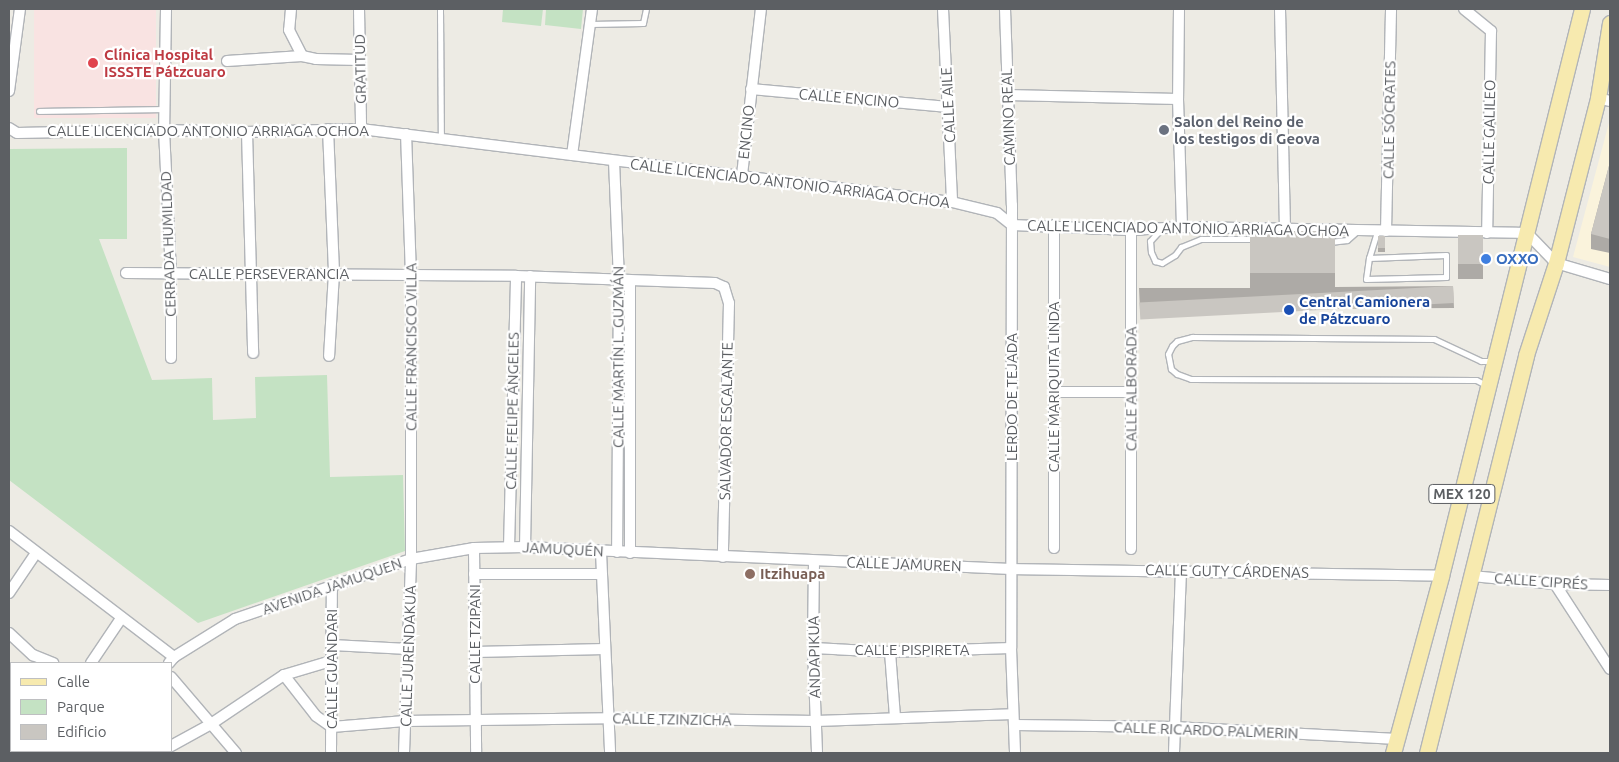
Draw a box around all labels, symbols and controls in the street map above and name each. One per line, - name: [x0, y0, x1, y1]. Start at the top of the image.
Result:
- street label: GRATITUD: [350, 34, 370, 104]
- place label: Clínica Hospital ISSSTE Pátzcuaro: [104, 45, 226, 80]
- marker: Clínica Hospital ISSSTE Pátzcuaro: [86, 56, 100, 70]
- street label: CALLE SÓCRATES: [1379, 61, 1399, 179]
- street label: CALLE AILE: [937, 67, 959, 143]
- street label: CAMINO REAL: [997, 68, 1019, 166]
- street label: CALLE GALILEO: [1479, 79, 1499, 185]
- street label: CALLE ENCINO: [798, 85, 900, 111]
- street label: ENCINO: [734, 104, 758, 160]
- place label: Salon del Reino de los testigos di Geova: [1174, 112, 1320, 147]
- street label: CALLE LICENCIADO ANTONIO ARRIAGA OCHOA: [47, 122, 369, 140]
- marker: Salon del Reino de los testigos di Geova: [1158, 124, 1170, 136]
- street label: CALLE LICENCIADO ANTONIO ARRIAGA OCHOA: [629, 154, 951, 212]
- street label: CERRADA HUMILDAD: [156, 171, 180, 317]
- street label: CALLE LICENCIADO ANTONIO ARRIAGA OCHOA: [1027, 216, 1349, 240]
- place label: OXXO: [1496, 250, 1539, 268]
- marker: OXXO: [1480, 253, 1492, 265]
- street label: CALLE FRANCISCO VILLA: [402, 263, 420, 431]
- street label: CALLE PERSEVERANCIA: [189, 265, 349, 283]
- street label: CALLE MARTÍN L. GUZMÁN: [609, 266, 627, 448]
- place label: Central Camionera de Pátzcuaro: [1299, 292, 1430, 327]
- street label: CALLE MARIQUITA LINDA: [1045, 301, 1063, 473]
- marker: Central Camionera de Pátzcuaro: [1283, 304, 1295, 316]
- street label: CALLE ALBORADA: [1122, 327, 1140, 451]
- street label: CALLE FELIPE ÁNGELES: [502, 332, 522, 490]
- street label: LERDO DE TEJADA: [1003, 333, 1021, 461]
- street label: SALVADOR ESCALANTE: [716, 342, 736, 500]
- road number: MEX 120: [1428, 482, 1496, 506]
- street label: JAMUQUÉN: [522, 538, 604, 560]
- street label: CALLE JAMUREN: [846, 553, 962, 575]
- street label: AVENIDA JAMUQUEN: [260, 554, 404, 618]
- street label: CALLE GUTY CÁRDENAS: [1145, 561, 1309, 581]
- place label: Itzihuapa: [760, 565, 825, 583]
- marker: Itzihuapa: [744, 568, 756, 580]
- street label: CALLE CIPRÉS: [1493, 569, 1589, 593]
- street label: CALLE TZIPANI: [466, 584, 484, 684]
- street label: CALLE JURENDAKUA: [397, 585, 419, 727]
- street label: CALLE GUANDARI: [323, 609, 341, 729]
- street label: ANDAPIKUA: [804, 616, 824, 698]
- street label: CALLE PISPIRETA: [855, 641, 969, 659]
- legend: [10, 662, 172, 752]
- text: Calle: [57, 673, 90, 690]
- text: Parque: [57, 698, 105, 715]
- street label: CALLE TZINZICHA: [612, 709, 732, 729]
- street label: CALLE RICARDO PALMERIN: [1113, 718, 1299, 742]
- text: Edificio: [57, 723, 106, 740]

